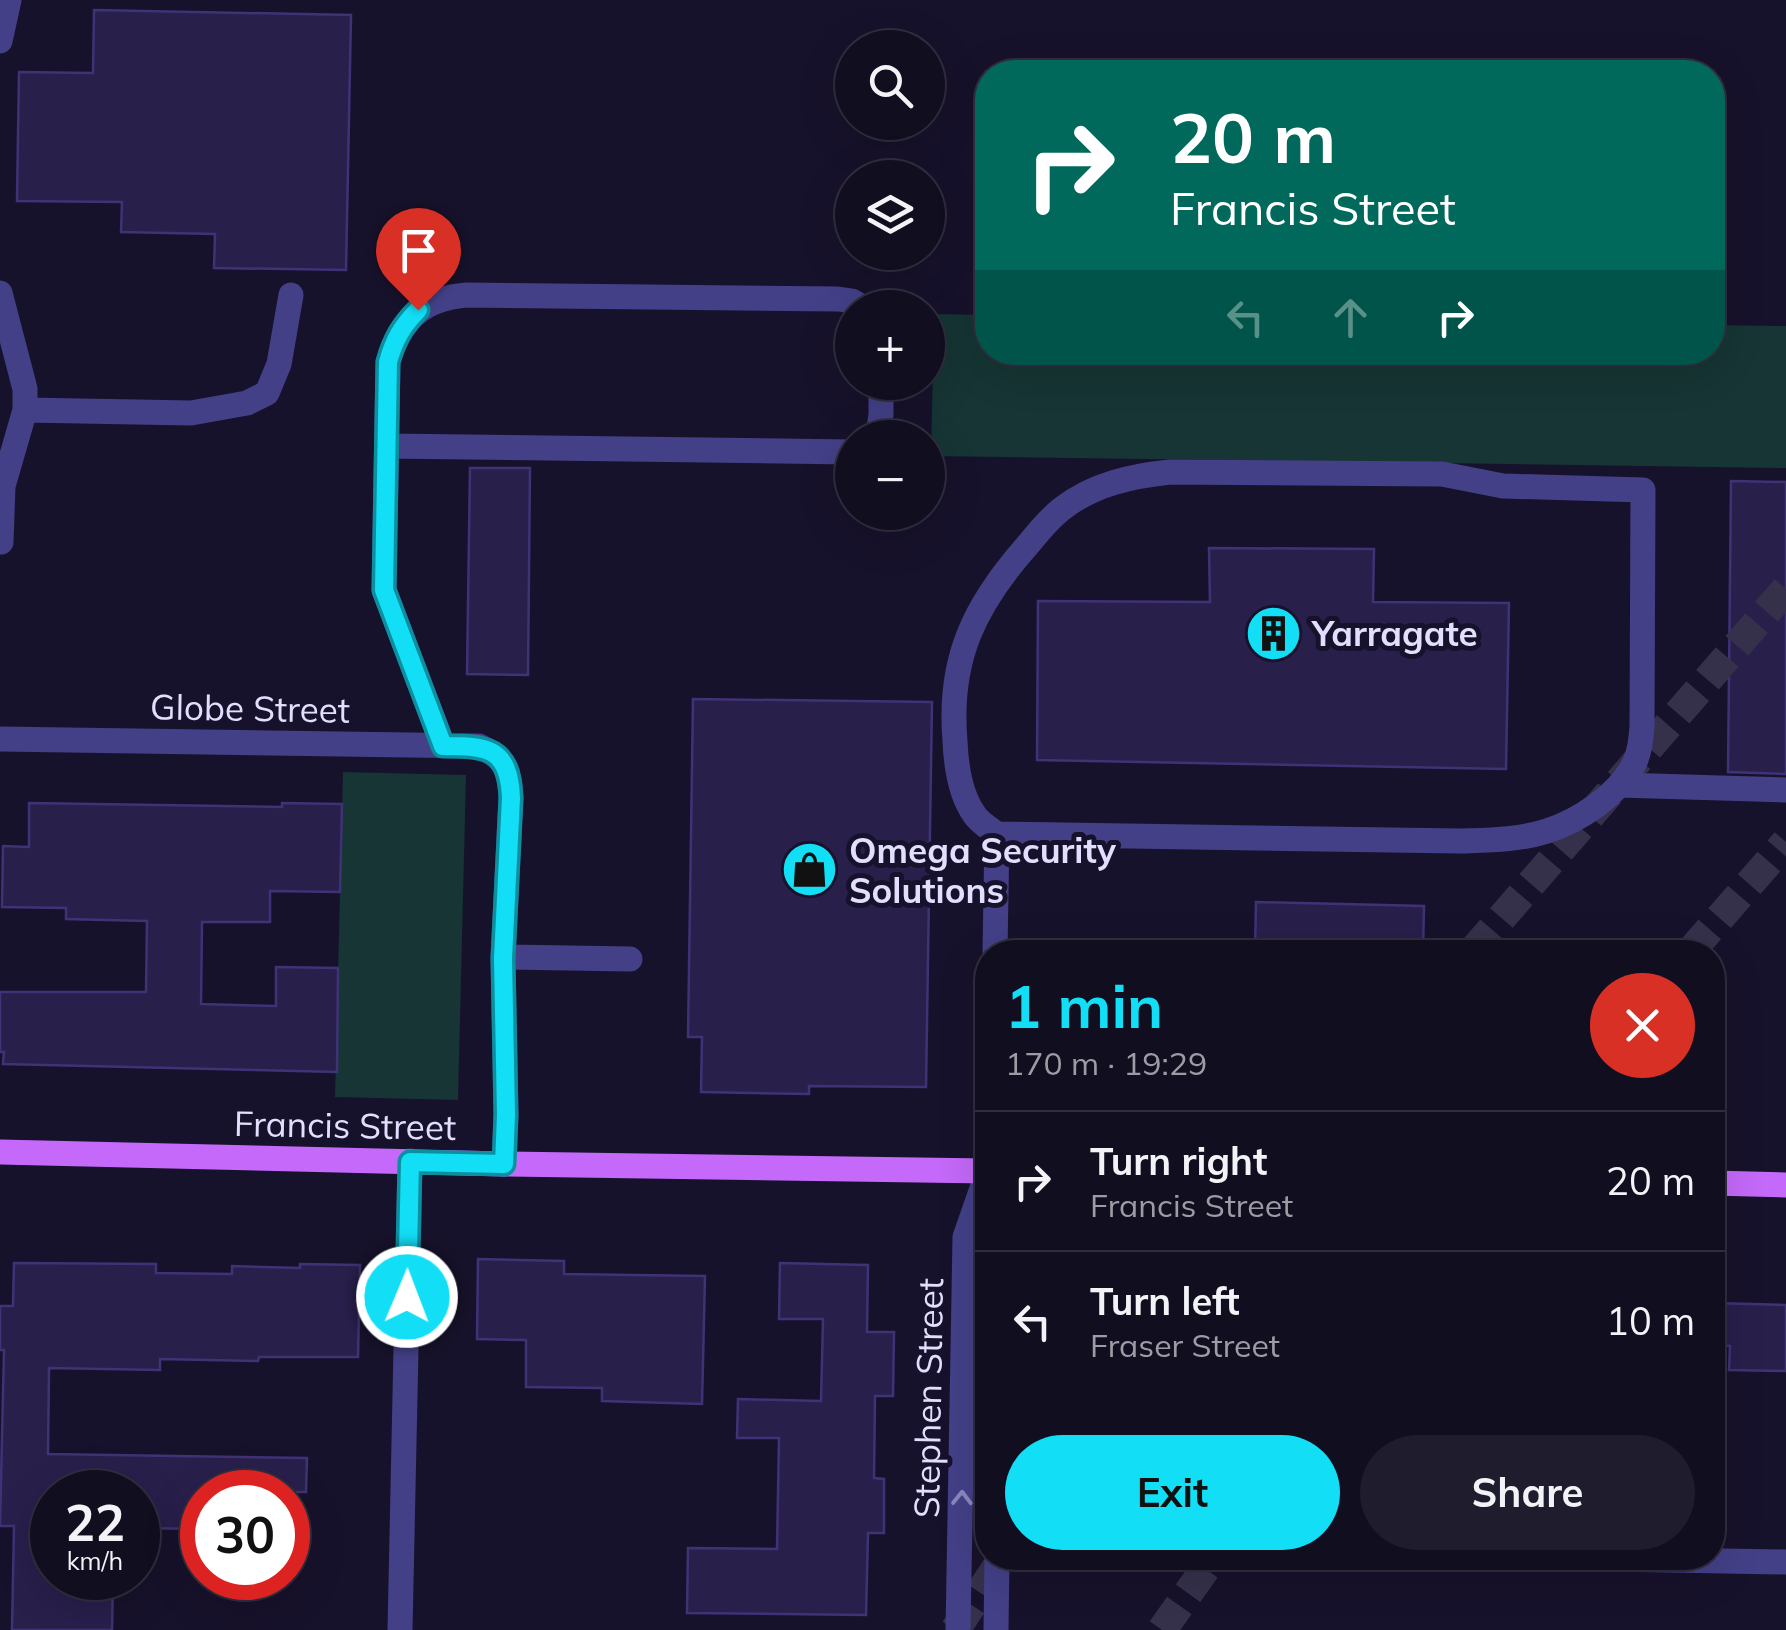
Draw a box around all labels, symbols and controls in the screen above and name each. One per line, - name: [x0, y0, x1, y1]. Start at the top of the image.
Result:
- map controls: [835, 30, 945, 530]
- button: search: [835, 30, 945, 140]
- text: 20 m: [1170, 93, 1336, 181]
- icon: right: [1005, 100, 1135, 230]
- button: layers: [835, 160, 945, 270]
- text: Francis Street: [1170, 180, 1456, 236]
- pin: [376, 208, 461, 311]
- icon: arrive: [391, 223, 446, 278]
- button: +: [835, 290, 945, 400]
- icon: left: [1218, 290, 1273, 345]
- icon: ahead: [1323, 290, 1378, 345]
- icon: right: [1428, 290, 1483, 345]
- button: −: [835, 420, 945, 530]
- building icon: Yarragate: [1243, 603, 1303, 663]
- place label: Yarragate: [1311, 611, 1478, 655]
- street label: Globe Street: [150, 684, 350, 732]
- place label: Omega Security Solutions: [849, 828, 1117, 912]
- shop icon: Omega Security Solutions: [780, 840, 840, 900]
- text: 1 min: [1005, 968, 1163, 1043]
- button: close: [1590, 973, 1695, 1078]
- text: 170 m · 19:29: [1005, 1043, 1207, 1083]
- street label: Francis Street: [233, 1101, 457, 1149]
- text: Turn right: [1090, 1137, 1267, 1185]
- icon: right: [1005, 1154, 1060, 1209]
- text: 20 m: [1606, 1157, 1695, 1205]
- text: Francis Street: [1090, 1185, 1293, 1225]
- position arrow: [355, 1245, 459, 1349]
- text: Turn left: [1090, 1277, 1240, 1325]
- street label: Stephen Street: [904, 1278, 952, 1518]
- icon: left: [1005, 1294, 1060, 1349]
- text: 10 m: [1606, 1297, 1695, 1345]
- text: Fraser Street: [1090, 1325, 1280, 1365]
- button: Exit: [1005, 1435, 1340, 1550]
- button: Share: [1360, 1435, 1695, 1550]
- speed limit sign: 30: [180, 1470, 310, 1600]
- one-way arrow: [951, 1489, 972, 1505]
- text: 22: [65, 1491, 125, 1554]
- text: km/h: [67, 1545, 123, 1576]

